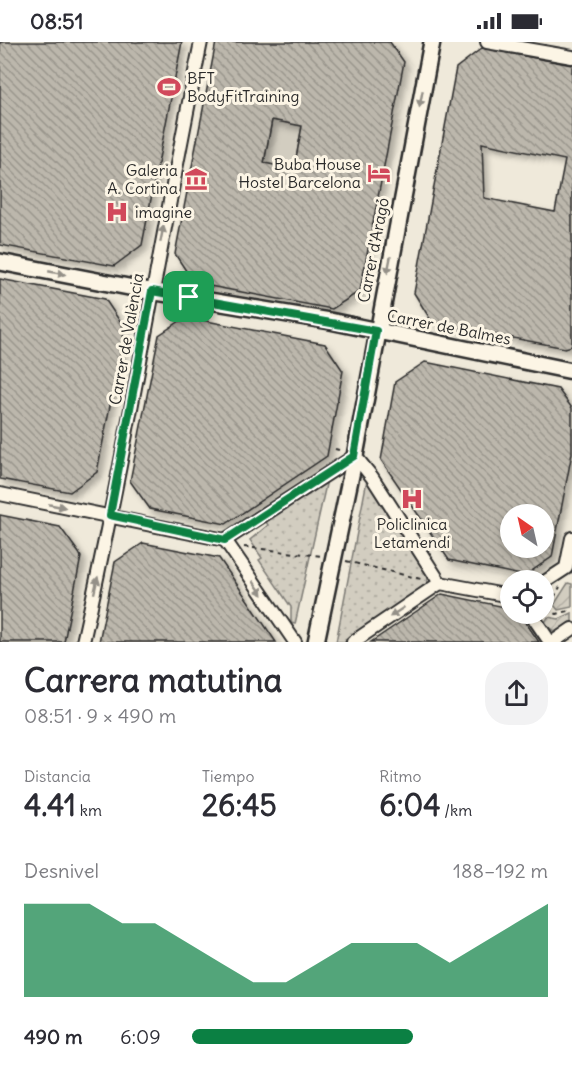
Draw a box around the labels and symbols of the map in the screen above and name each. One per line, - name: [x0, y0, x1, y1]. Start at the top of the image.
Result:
- place label: BFT BodyFitTraining: [187, 68, 299, 106]
- sports icon: BFT BodyFitTraining: [156, 74, 182, 100]
- one-way arrow: [416, 90, 425, 109]
- place label: Buba House Hostel Barcelona: [239, 154, 361, 192]
- place label: Galeria A. Cortina: [107, 160, 178, 198]
- hotel icon: Buba House Hostel Barcelona: [366, 160, 392, 186]
- museum icon: Galeria A. Cortina: [183, 166, 209, 192]
- street label: Carrer d'Aragó: [353, 196, 393, 304]
- hospital icon: imagine: [104, 199, 130, 225]
- place label: imagine: [135, 202, 192, 222]
- one-way arrow: [158, 224, 167, 243]
- one-way arrow: [384, 256, 393, 275]
- one-way arrow: [48, 269, 67, 278]
- street label: Carrer de València: [105, 271, 147, 407]
- pin: [163, 271, 214, 322]
- street label: Carrer de Balmes: [385, 305, 513, 349]
- hospital icon: Policlinica Letamendi: [399, 486, 425, 512]
- one-way arrow: [48, 502, 67, 511]
- north arrow: [500, 504, 554, 558]
- place label: Policlinica Letamendi: [374, 514, 450, 552]
- one-way arrow: [92, 575, 101, 594]
- one-way arrow: [252, 580, 263, 597]
- one-way arrow: [389, 606, 405, 618]

